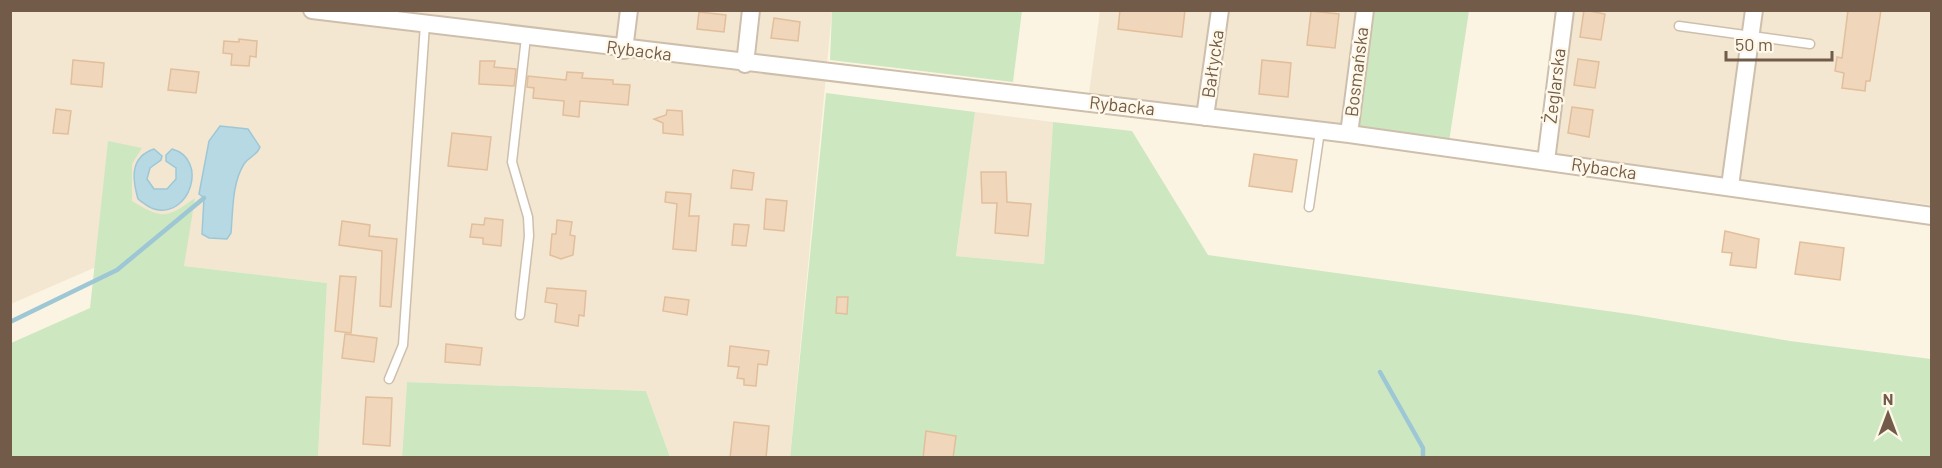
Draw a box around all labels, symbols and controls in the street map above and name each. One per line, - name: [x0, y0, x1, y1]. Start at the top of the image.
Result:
- scale bar: [1726, 24, 1832, 62]
- street label: Bosmańska: [1340, 26, 1372, 118]
- street label: Bałtycka: [1196, 28, 1228, 99]
- text: 50 m: [1735, 33, 1773, 55]
- street label: Rybacka: [605, 35, 673, 65]
- street label: Żeglarska: [1538, 47, 1570, 125]
- street label: Rybacka: [1088, 91, 1156, 119]
- street label: Rybacka: [1570, 153, 1638, 183]
- north arrow: [1858, 384, 1918, 444]
- text: N: [1883, 389, 1893, 408]

